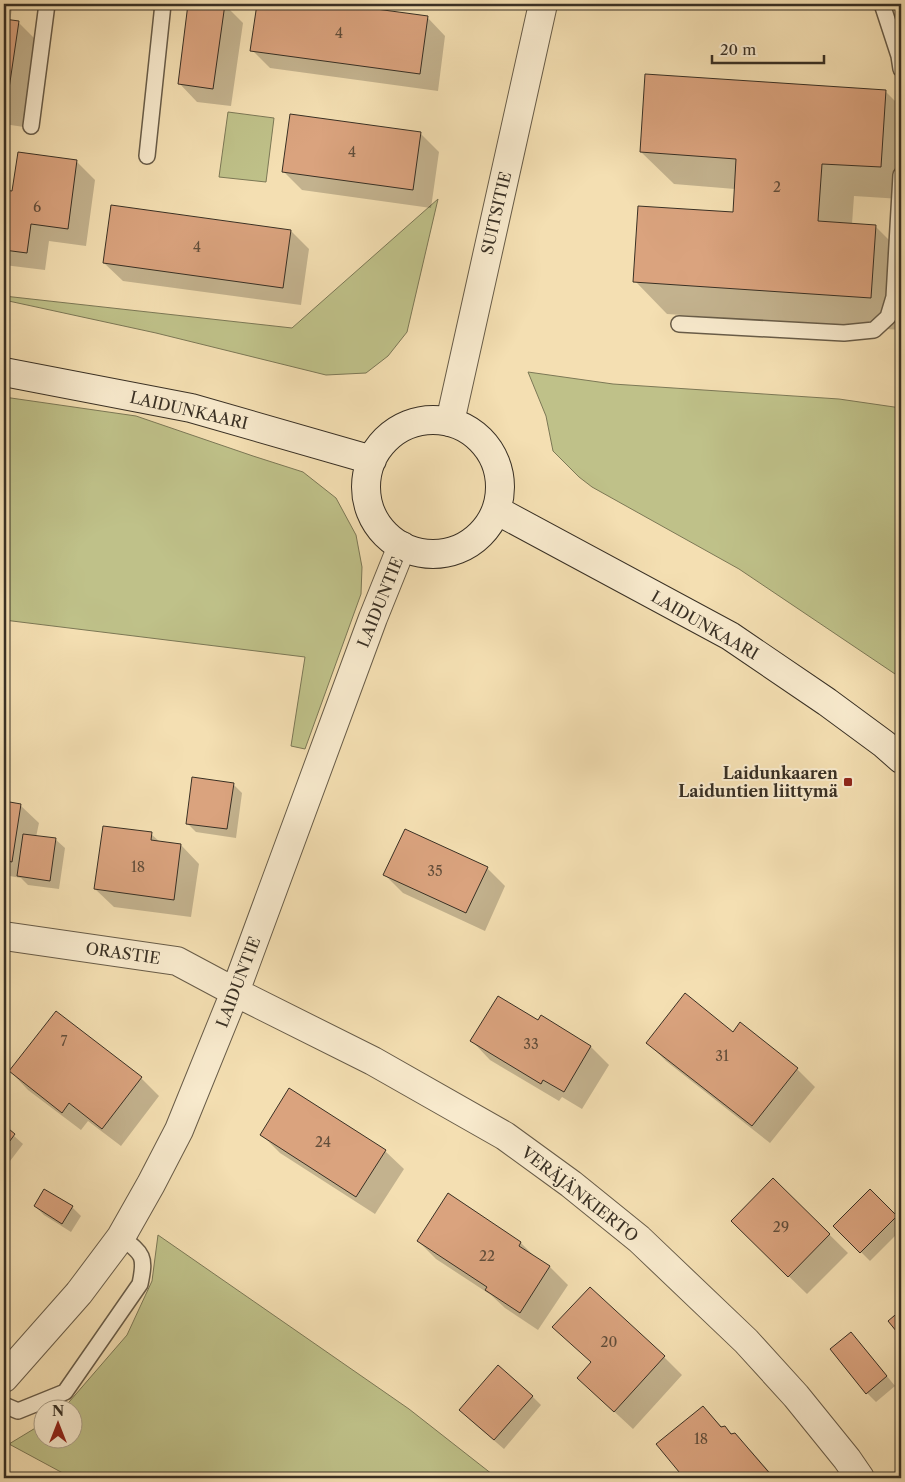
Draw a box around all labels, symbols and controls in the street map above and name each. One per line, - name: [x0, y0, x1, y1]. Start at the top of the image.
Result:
- house number: 4: [335, 24, 343, 42]
- scale bar: [712, 32, 825, 64]
- text: 20 m: [720, 40, 756, 59]
- house number: 4: [348, 143, 356, 161]
- street label: SUITSITIE: [477, 170, 515, 256]
- house number: 2: [773, 178, 781, 196]
- house number: 6: [33, 198, 41, 216]
- house number: 4: [193, 238, 201, 256]
- street label: LAIDUNKAARI: [128, 387, 250, 433]
- street label: LAIDUNTIE: [353, 554, 407, 650]
- street label: LAIDUNKAARI: [648, 586, 762, 664]
- place label: Laidunkaaren Laiduntien liittymä: [678, 763, 839, 801]
- marker: Laidunkaaren Laiduntien liittymä: [842, 776, 854, 788]
- house number: 18: [131, 858, 145, 876]
- house number: 35: [427, 862, 443, 880]
- street label: LAIDUNTIE: [211, 934, 265, 1030]
- street label: ORASTIE: [84, 938, 162, 968]
- house number: 7: [61, 1032, 68, 1050]
- house number: 33: [523, 1035, 539, 1053]
- house number: 31: [715, 1047, 729, 1065]
- house number: 24: [315, 1133, 331, 1151]
- street label: VERÄJÄNKIERTO: [517, 1141, 642, 1246]
- house number: 29: [773, 1218, 789, 1236]
- house number: 22: [479, 1247, 495, 1265]
- house number: 20: [601, 1333, 618, 1351]
- north arrow: [32, 1400, 82, 1450]
- text: N: [52, 1402, 64, 1420]
- house number: 18: [694, 1430, 708, 1448]

